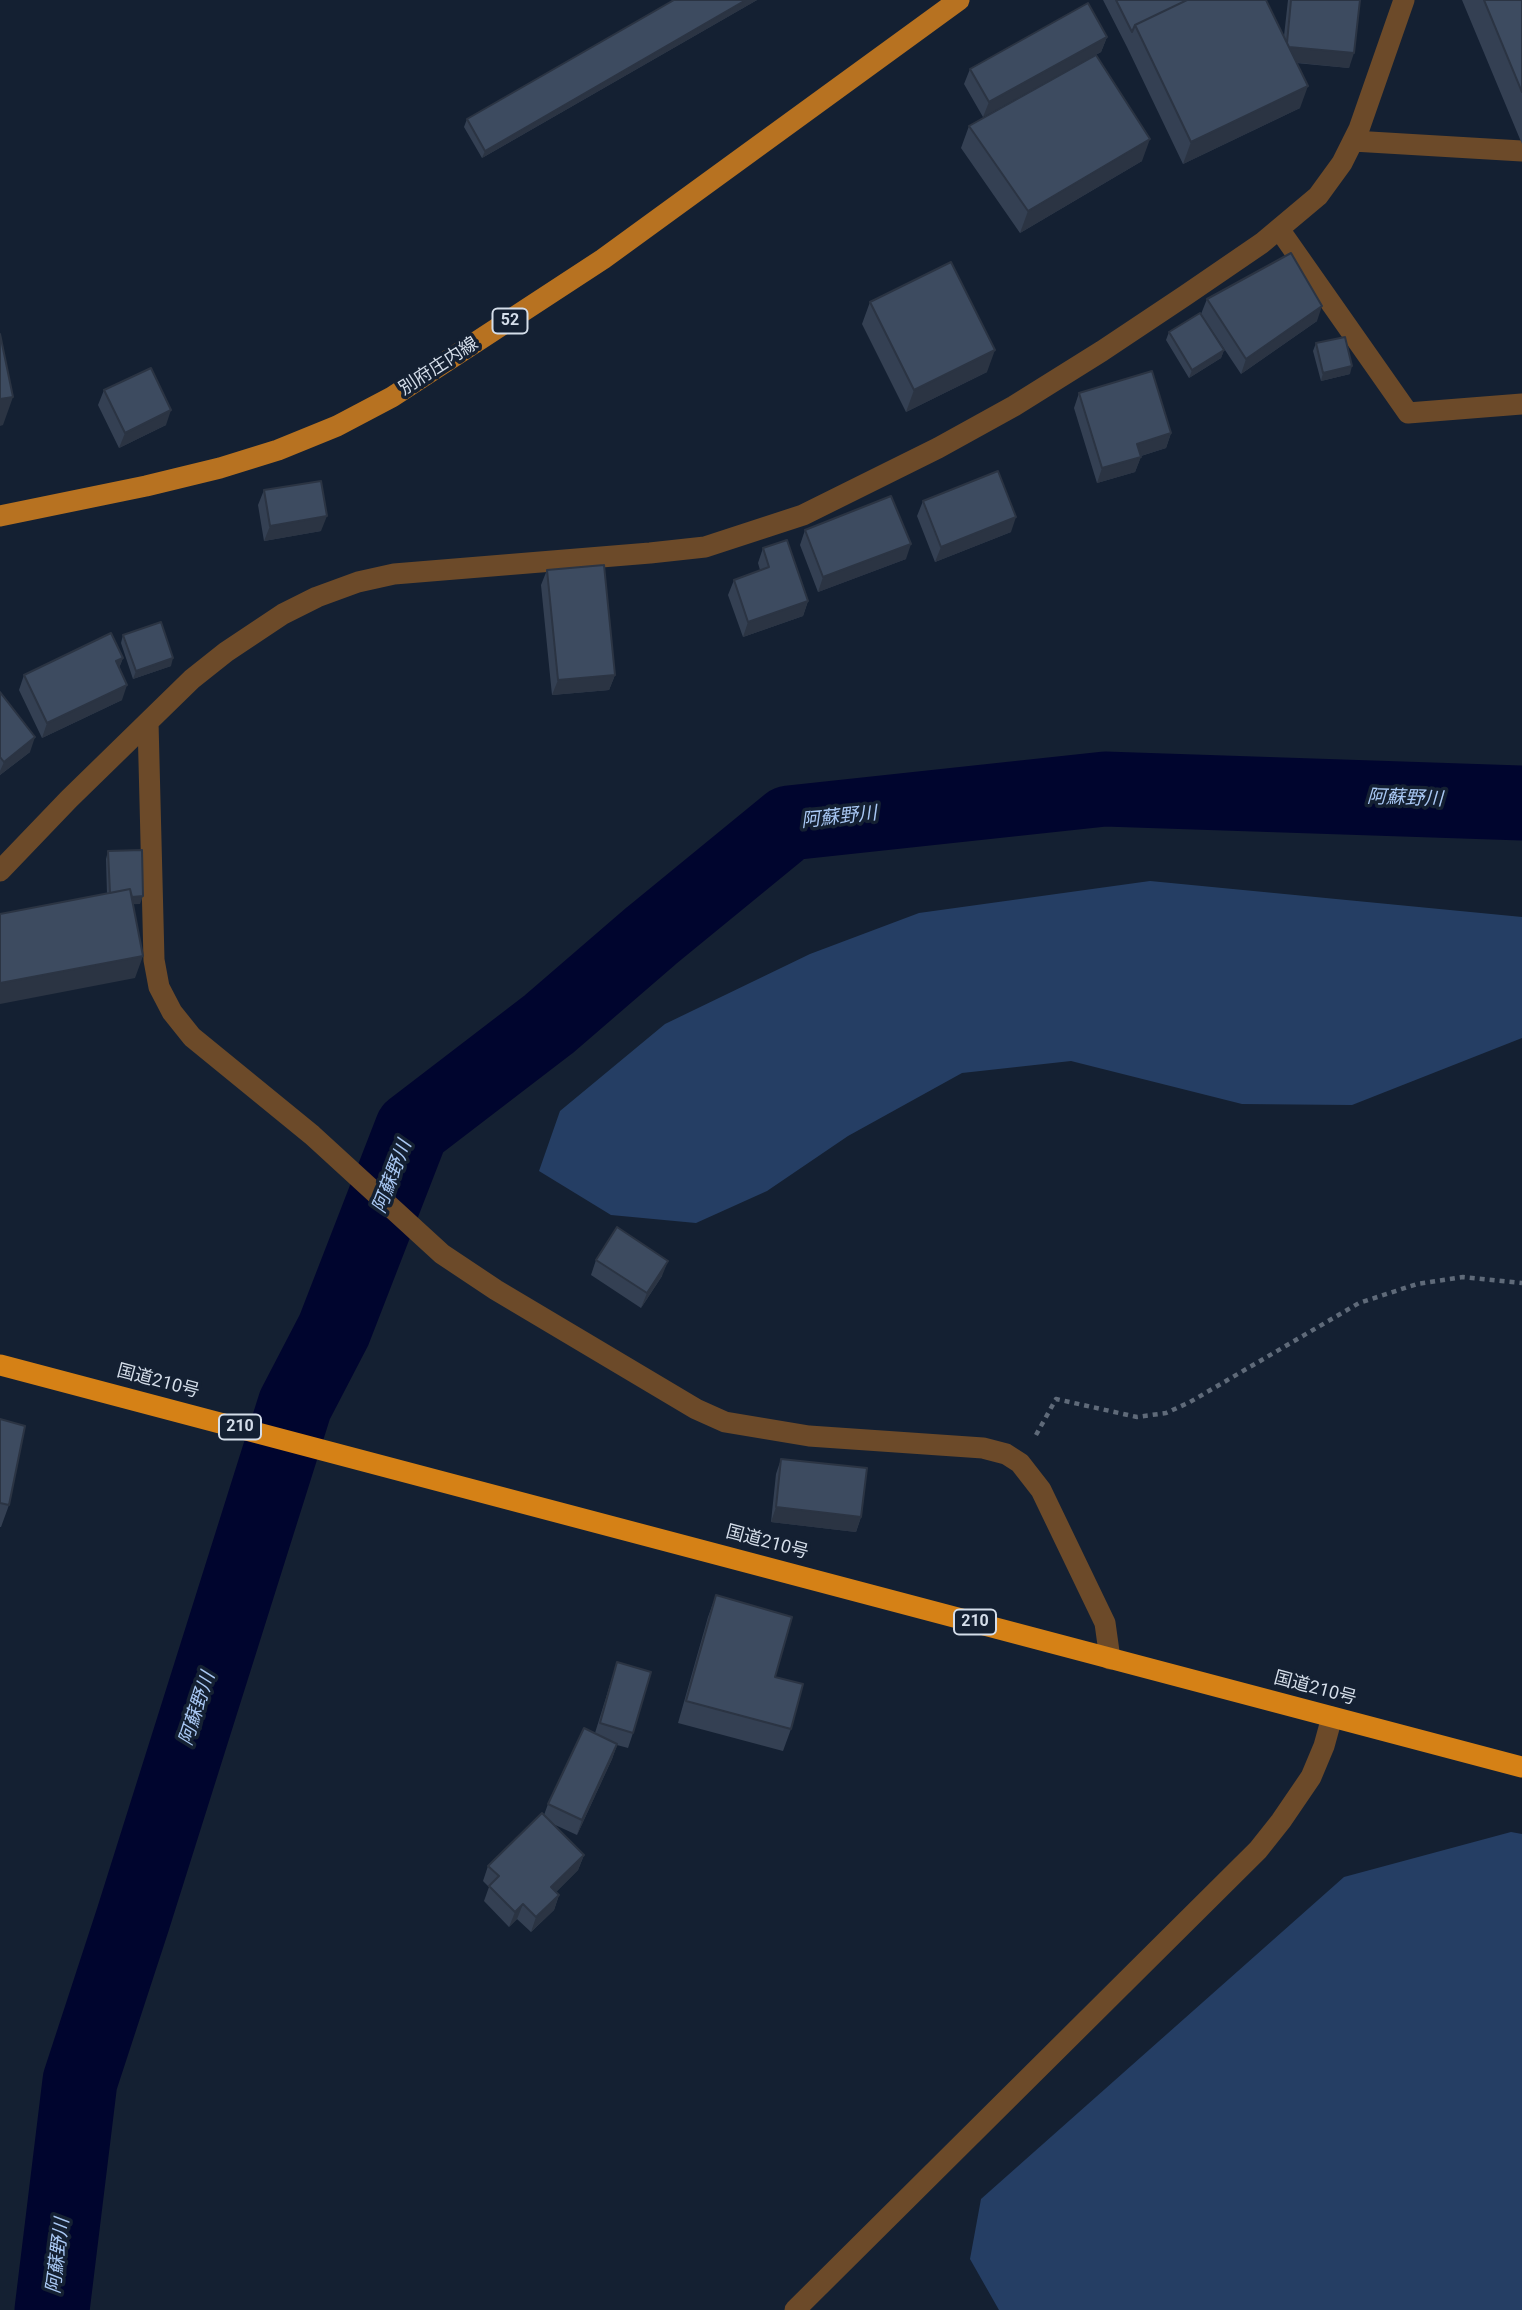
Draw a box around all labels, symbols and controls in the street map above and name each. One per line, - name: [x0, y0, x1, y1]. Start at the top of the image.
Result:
- road number: 52: [492, 308, 528, 334]
- street label: 別府庄内線: [395, 333, 483, 401]
- water label: 阿蘇野川: [1367, 786, 1443, 812]
- water label: 阿蘇野川: [800, 803, 878, 833]
- water label: 阿蘇野川: [369, 1137, 417, 1217]
- street label: 国道210号: [114, 1361, 202, 1403]
- road number: 210: [219, 1414, 261, 1440]
- street label: 国道210号: [723, 1522, 811, 1564]
- road number: 210: [954, 1610, 996, 1634]
- street label: 国道210号: [1271, 1668, 1359, 1710]
- water label: 阿蘇野川: [175, 1669, 221, 1749]
- water label: 阿蘇野川: [43, 2217, 75, 2295]

